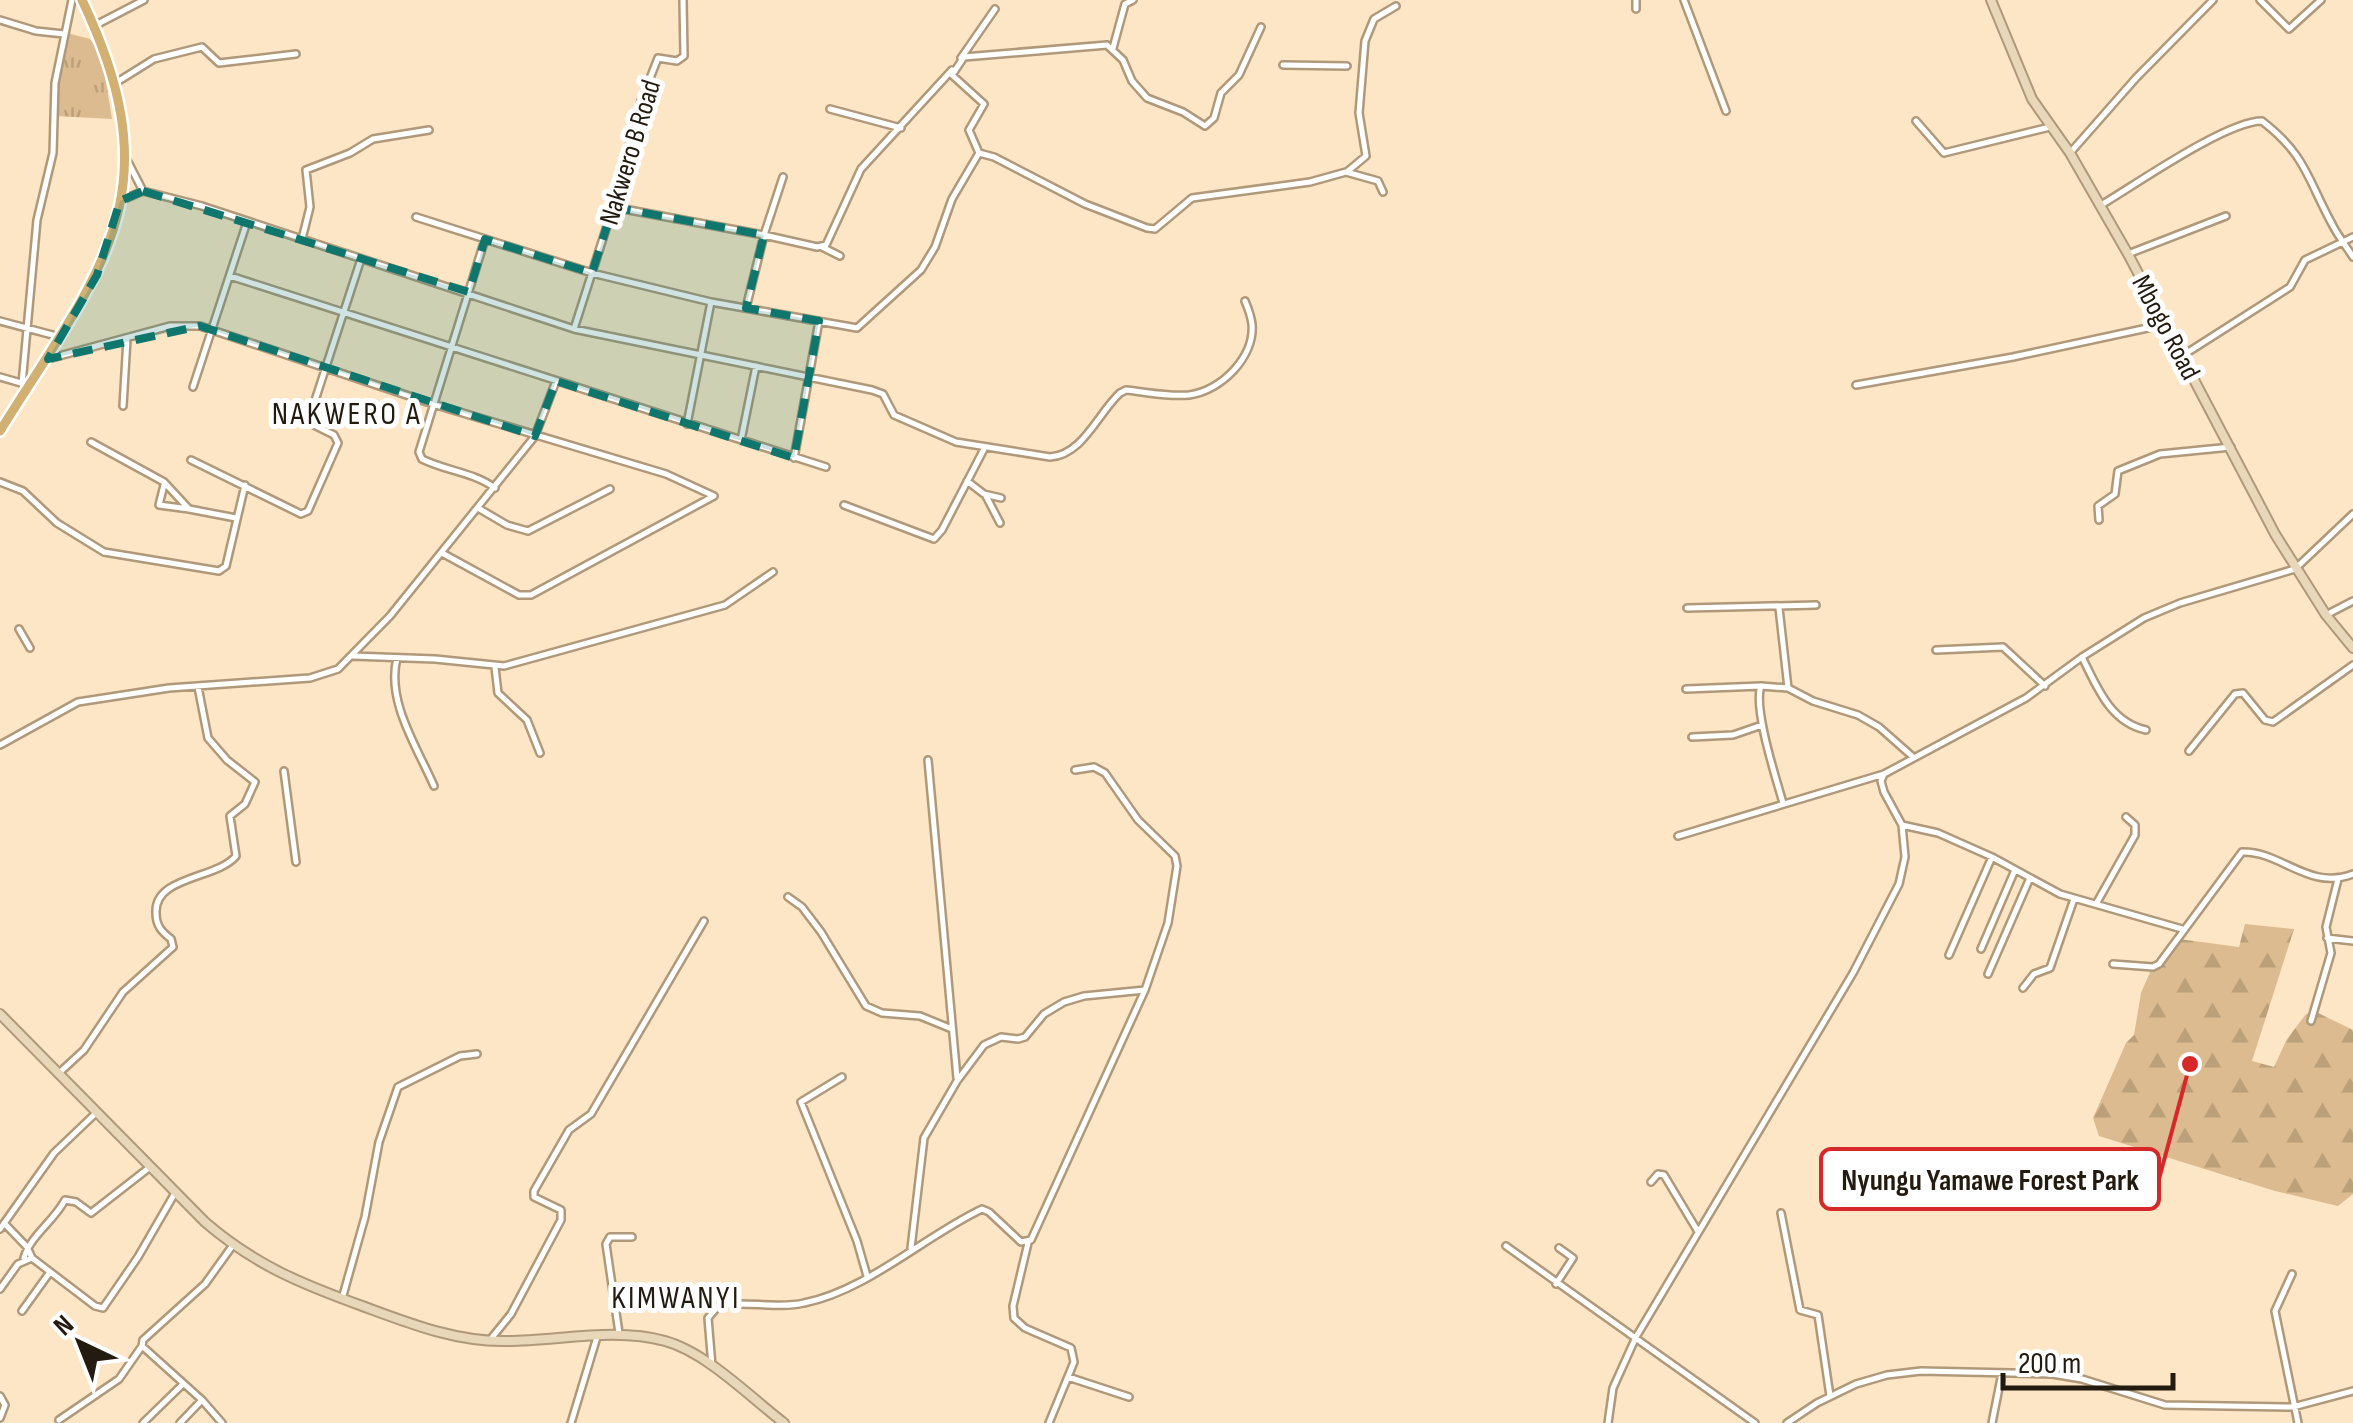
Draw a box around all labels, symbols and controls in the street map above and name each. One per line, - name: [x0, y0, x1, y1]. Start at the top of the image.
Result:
- street label: Nakwero B Road: [593, 76, 668, 229]
- street label: Mbogo Road: [2124, 270, 2207, 386]
- district label: NAKWERO A: [272, 395, 422, 434]
- callout: Nyungu Yamawe Forest Park: [1821, 1149, 2159, 1209]
- text: Nyungu Yamawe Forest Park: [1841, 1163, 2139, 1199]
- district label: KIMWANYI: [611, 1279, 741, 1318]
- north arrow: [30, 1293, 130, 1393]
- text: N: [47, 1309, 81, 1343]
- scale bar: [2003, 1328, 2173, 1390]
- text: 200 m: [2018, 1346, 2081, 1382]

